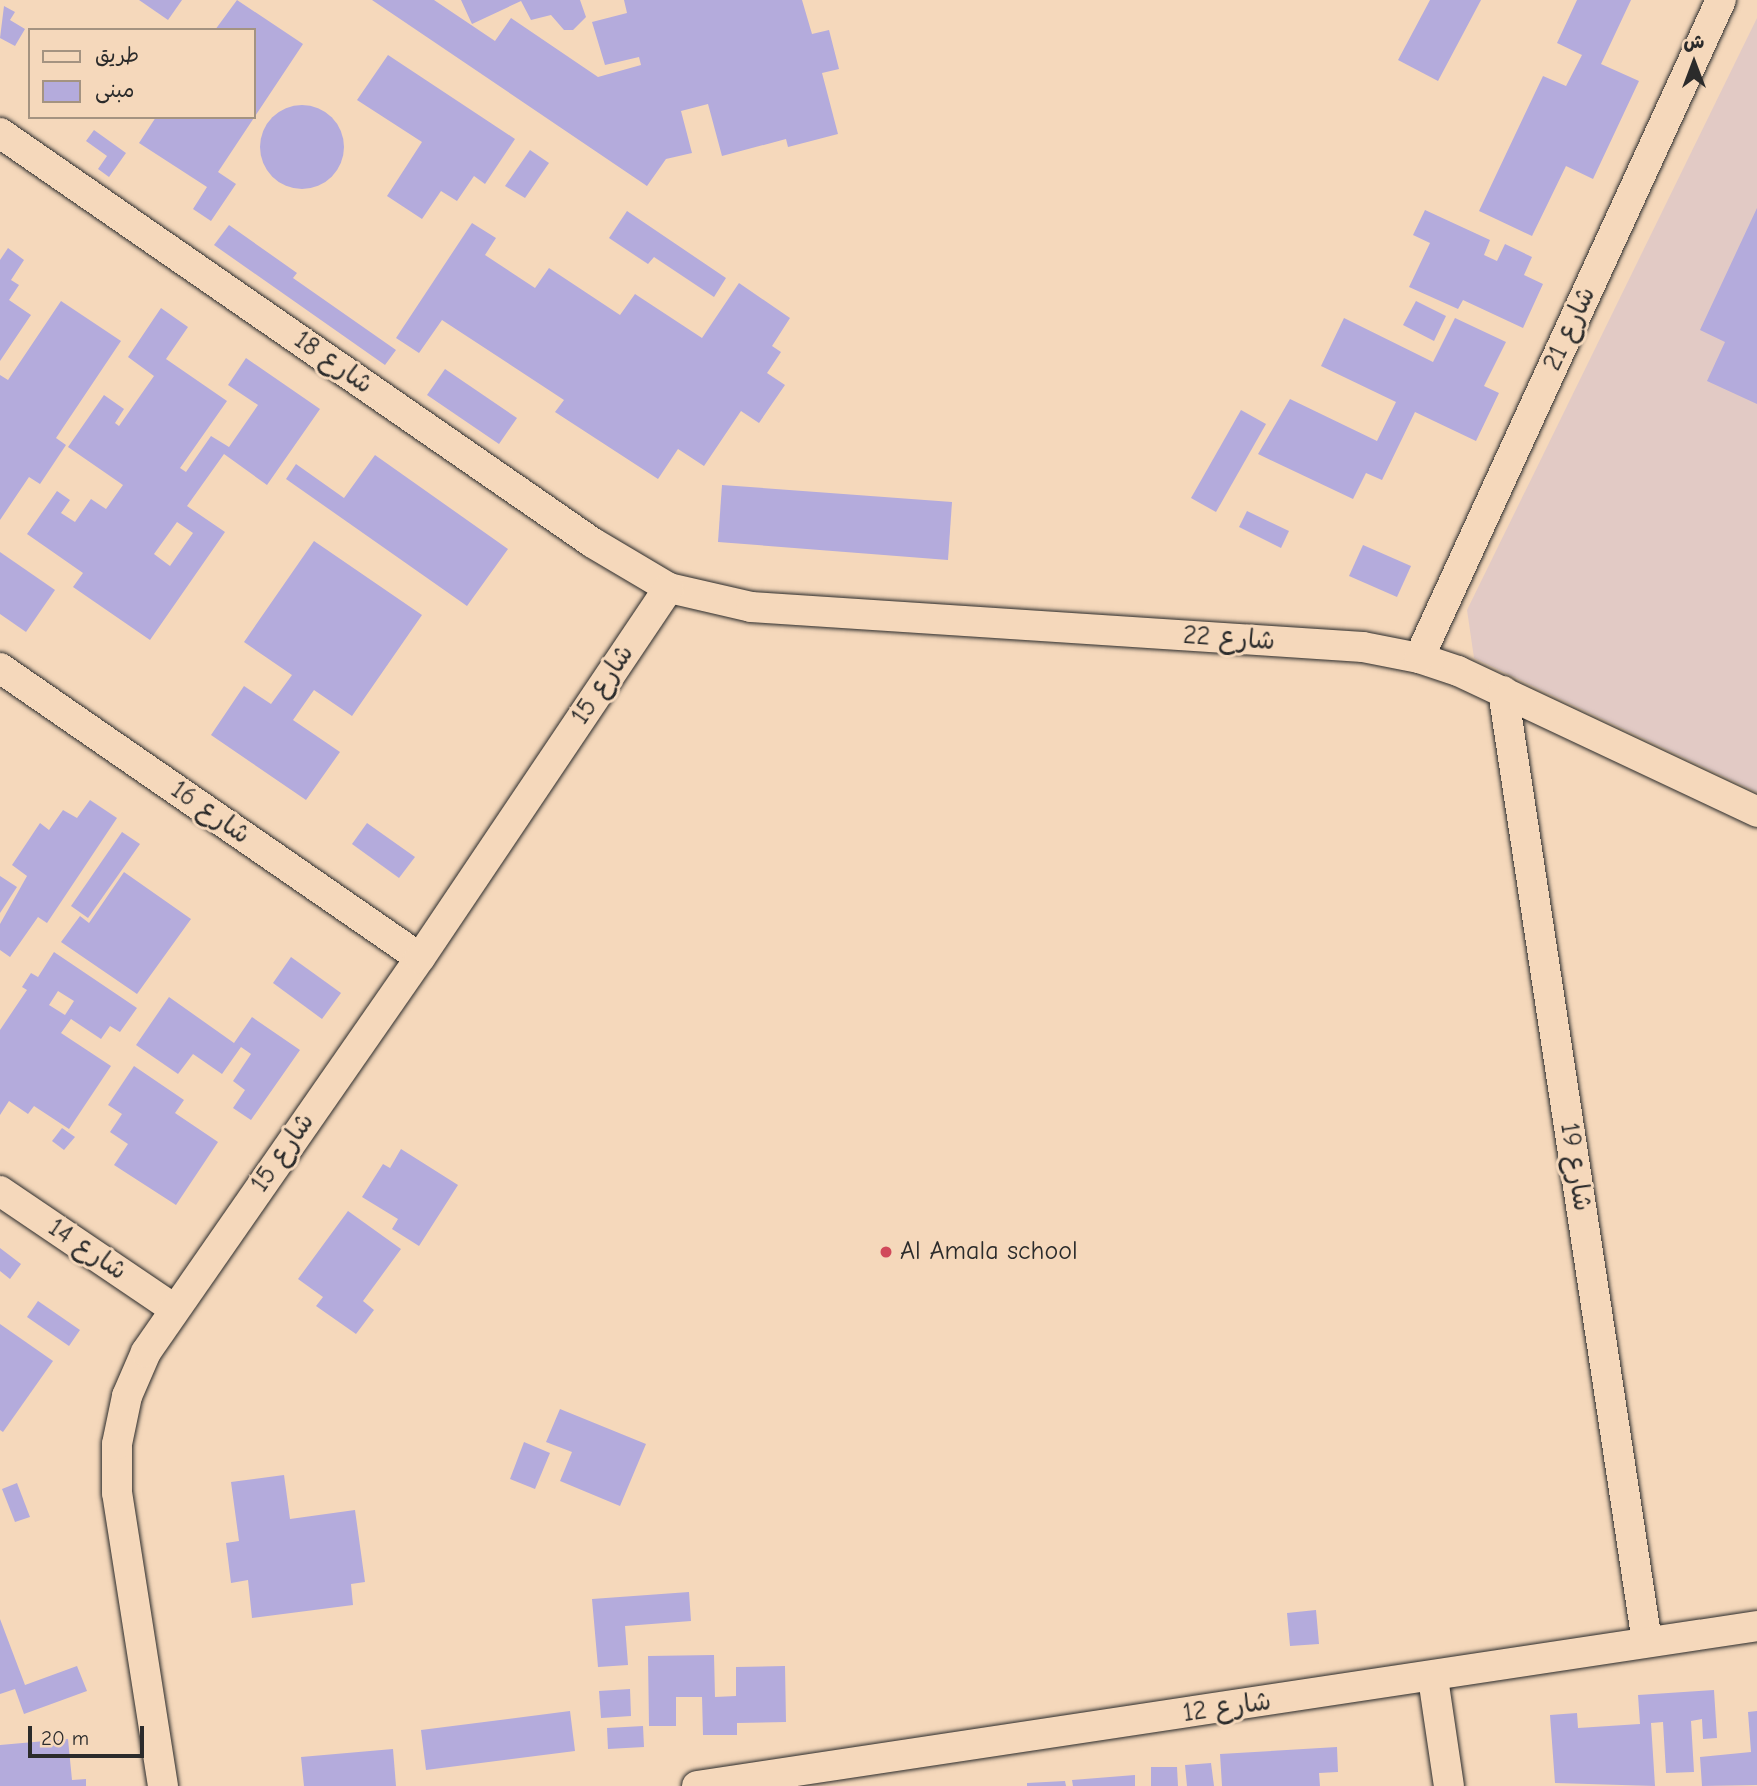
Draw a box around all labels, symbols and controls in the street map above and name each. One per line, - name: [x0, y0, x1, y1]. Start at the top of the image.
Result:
- legend: [28, 28, 256, 119]
- north arrow: [1659, 28, 1729, 98]
- text: ش: [1684, 31, 1704, 53]
- text: طريق: [95, 43, 139, 67]
- text: مبنى: [95, 78, 134, 102]
- street label: شارع 21: [1537, 282, 1603, 376]
- street label: شارع 18: [288, 325, 378, 401]
- street label: شارع 22: [1182, 620, 1276, 658]
- street label: شارع 15: [565, 639, 641, 731]
- street label: شارع 16: [164, 775, 256, 851]
- street label: شارع 15: [245, 1107, 321, 1199]
- street label: شارع 19: [1553, 1121, 1597, 1213]
- street label: شارع 14: [42, 1213, 132, 1287]
- place label: Al Amala school: [900, 1236, 1078, 1268]
- marker: Al Amala school: [878, 1244, 894, 1260]
- street label: شارع 12: [1181, 1686, 1273, 1730]
- scale bar: [32, 1712, 147, 1756]
- text: 20 m: [41, 1726, 89, 1750]

